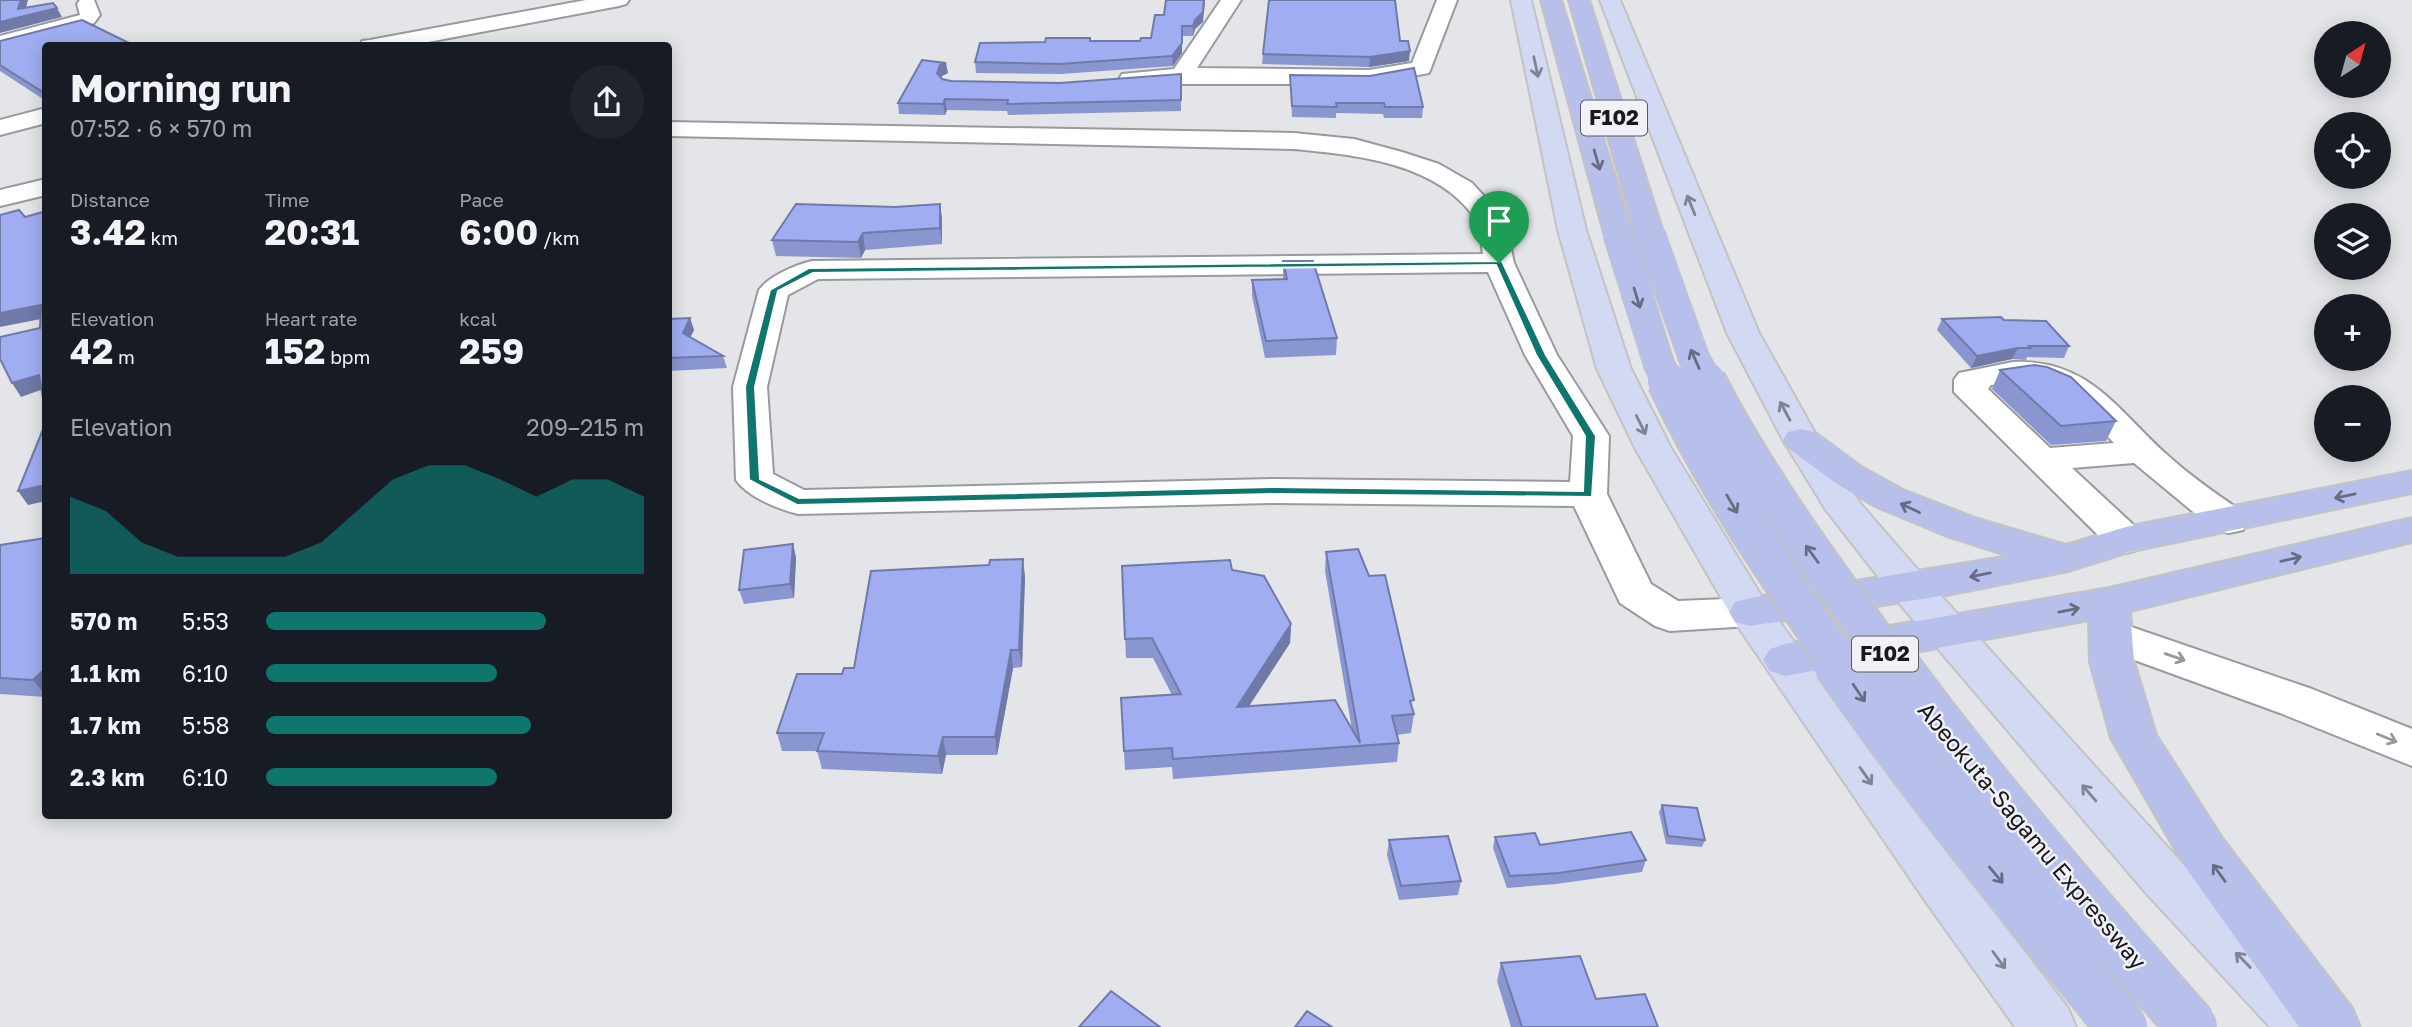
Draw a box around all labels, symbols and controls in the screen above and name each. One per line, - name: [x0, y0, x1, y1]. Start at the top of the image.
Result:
- north arrow: [2314, 21, 2390, 98]
- map controls: [2314, 21, 2391, 462]
- one-way arrow: [1529, 55, 1543, 78]
- text: Morning run: [70, 65, 291, 110]
- button: share: [570, 65, 644, 139]
- road number: F102: [1581, 100, 1647, 136]
- button: locate: [2314, 112, 2391, 189]
- text: 07:52 · 6 × 570 m: [70, 114, 252, 142]
- one-way arrow: [1591, 149, 1604, 171]
- text: Distance: [70, 188, 150, 211]
- text: Time: [265, 188, 309, 211]
- text: Pace: [459, 188, 504, 211]
- pin: [1469, 191, 1529, 263]
- one-way arrow: [1684, 194, 1697, 216]
- icon: arrive: [1480, 202, 1518, 240]
- button: layers: [2314, 203, 2391, 280]
- text: 3.42: [70, 211, 146, 253]
- text: 20:31: [265, 211, 359, 253]
- text: 6:00: [459, 211, 538, 253]
- text: km: [146, 226, 178, 249]
- text: /km: [538, 226, 580, 249]
- one-way arrow: [1631, 287, 1644, 309]
- button: +: [2314, 294, 2391, 371]
- text: Elevation: [70, 307, 155, 330]
- text: Heart rate: [265, 307, 357, 330]
- text: kcal: [459, 307, 497, 330]
- text: 42: [70, 330, 113, 372]
- text: 152: [265, 330, 325, 372]
- text: 259: [459, 330, 524, 372]
- text: m: [113, 345, 135, 368]
- text: bpm: [325, 345, 370, 368]
- one-way arrow: [1688, 349, 1701, 371]
- button: −: [2314, 385, 2391, 462]
- one-way arrow: [1778, 402, 1792, 422]
- text: Elevation: [70, 413, 172, 441]
- text: 209–215 m: [526, 413, 644, 441]
- one-way arrow: [1635, 414, 1649, 435]
- one-way arrow: [2334, 489, 2357, 503]
- one-way arrow: [1725, 494, 1739, 514]
- one-way arrow: [1900, 500, 1921, 514]
- one-way arrow: [1805, 545, 1819, 564]
- one-way arrow: [2279, 552, 2302, 565]
- one-way arrow: [1969, 569, 1991, 582]
- one-way arrow: [2057, 603, 2080, 616]
- text: 570 m: [70, 607, 137, 635]
- text: 5:53: [182, 607, 229, 635]
- road number: F102: [1852, 636, 1918, 672]
- one-way arrow: [2164, 651, 2186, 664]
- text: 1.1 km: [70, 659, 140, 687]
- text: 6:10: [182, 659, 228, 687]
- one-way arrow: [1852, 683, 1866, 702]
- street label: Abeokuta-Sagamu Expressway: [1913, 696, 2153, 975]
- text: 1.7 km: [70, 711, 141, 739]
- text: 5:58: [182, 711, 230, 739]
- one-way arrow: [2376, 733, 2398, 746]
- text: 2.3 km: [70, 763, 145, 791]
- text: 6:10: [182, 763, 228, 791]
- one-way arrow: [1859, 766, 1873, 785]
- one-way arrow: [2081, 784, 2097, 802]
- one-way arrow: [2212, 864, 2226, 883]
- one-way arrow: [1988, 865, 2003, 883]
- one-way arrow: [1991, 951, 2006, 969]
- one-way arrow: [2235, 952, 2252, 969]

